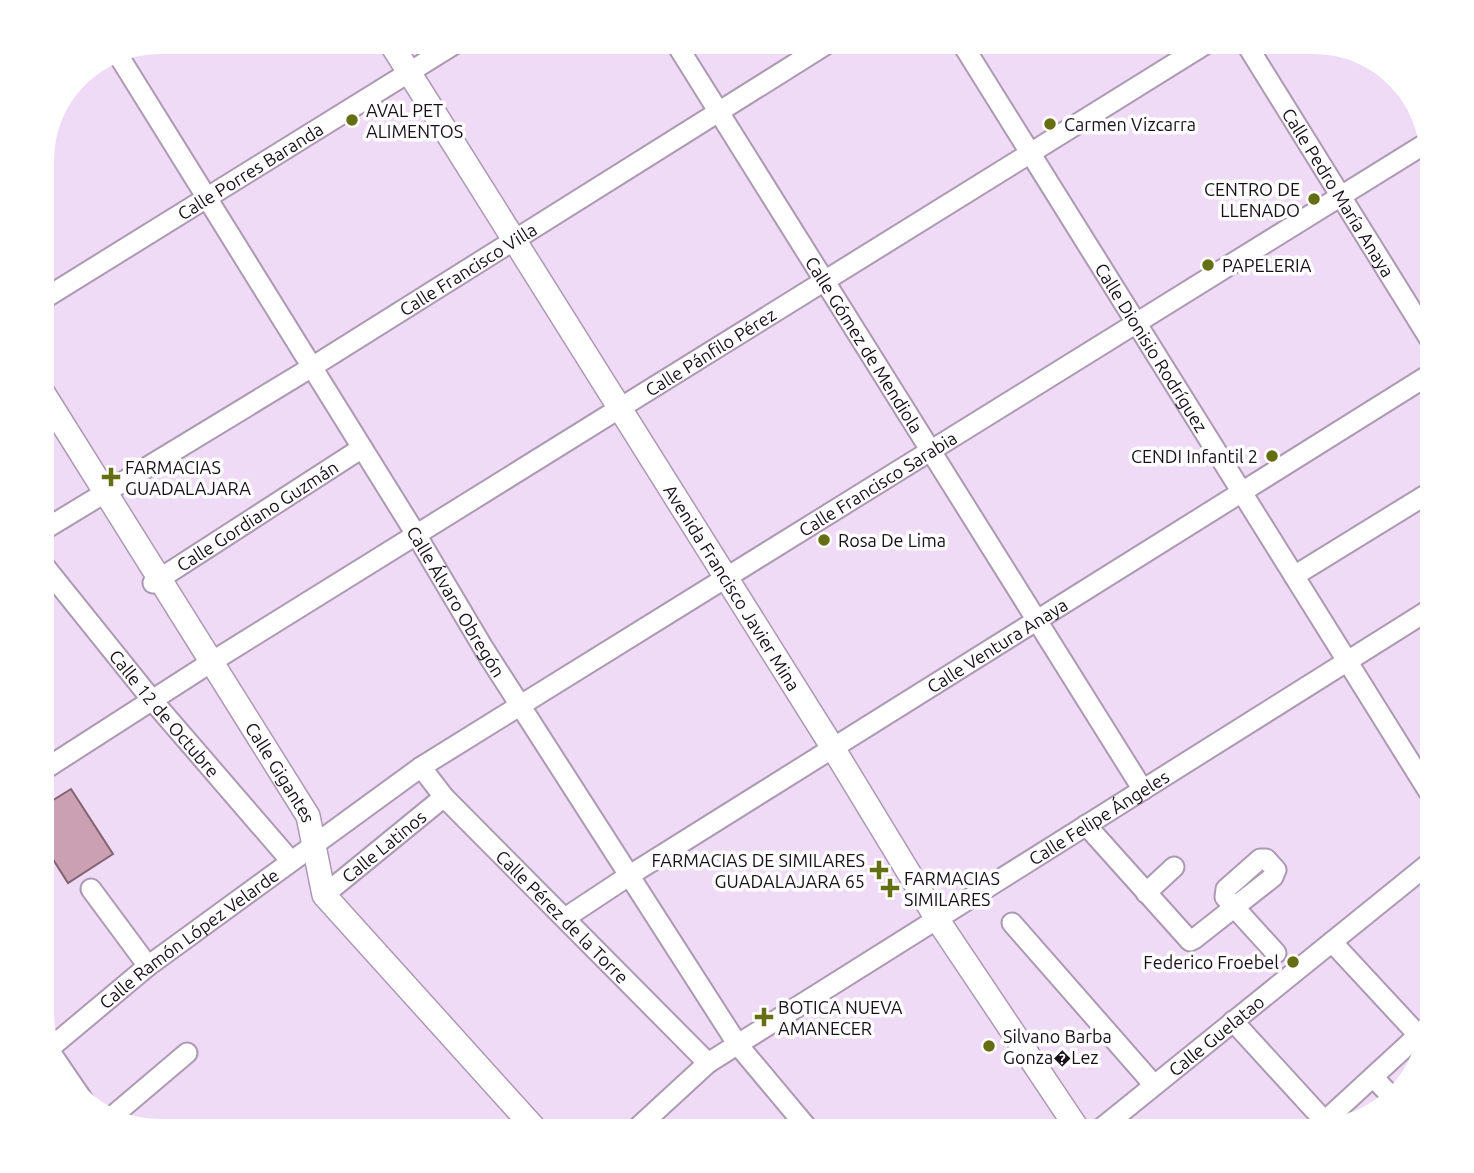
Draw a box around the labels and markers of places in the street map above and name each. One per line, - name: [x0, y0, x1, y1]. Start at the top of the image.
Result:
- place label: AVAL PET ALIMENTOS: [366, 100, 463, 141]
- marker: AVAL PET ALIMENTOS: [344, 112, 360, 128]
- place label: Carmen Vizcarra: [1064, 114, 1196, 134]
- marker: Carmen Vizcarra: [1042, 116, 1058, 132]
- place label: CENTRO DE LLENADO: [1204, 179, 1300, 220]
- marker: CENTRO DE LLENADO: [1306, 191, 1322, 207]
- place label: PAPELERIA: [1222, 255, 1312, 275]
- marker: PAPELERIA: [1200, 257, 1216, 273]
- place label: CENDI Infantil 2: [1131, 446, 1258, 466]
- marker: CENDI Infantil 2: [1264, 448, 1280, 464]
- place label: FARMACIAS GUADALAJARA: [125, 457, 251, 498]
- marker: FARMACIAS GUADALAJARA: [103, 469, 119, 485]
- place label: Rosa De Lima: [838, 530, 946, 550]
- marker: Rosa De Lima: [816, 532, 832, 548]
- place label: FARMACIAS DE SIMILARES GUADALAJARA 65: [652, 850, 865, 891]
- marker: FARMACIAS DE SIMILARES GUADALAJARA 65: [871, 862, 887, 878]
- place label: FARMACIAS SIMILARES: [904, 868, 1000, 909]
- marker: FARMACIAS SIMILARES: [882, 880, 898, 896]
- place label: Federico Froebel: [1143, 952, 1279, 972]
- marker: Federico Froebel: [1285, 954, 1301, 970]
- place label: BOTICA NUEVA AMANECER: [778, 997, 903, 1038]
- marker: BOTICA NUEVA AMANECER: [756, 1009, 772, 1025]
- place label: Silvano Barba Gonza�Lez: [1003, 1026, 1112, 1067]
- marker: Silvano Barba Gonza�Lez: [981, 1038, 997, 1054]

